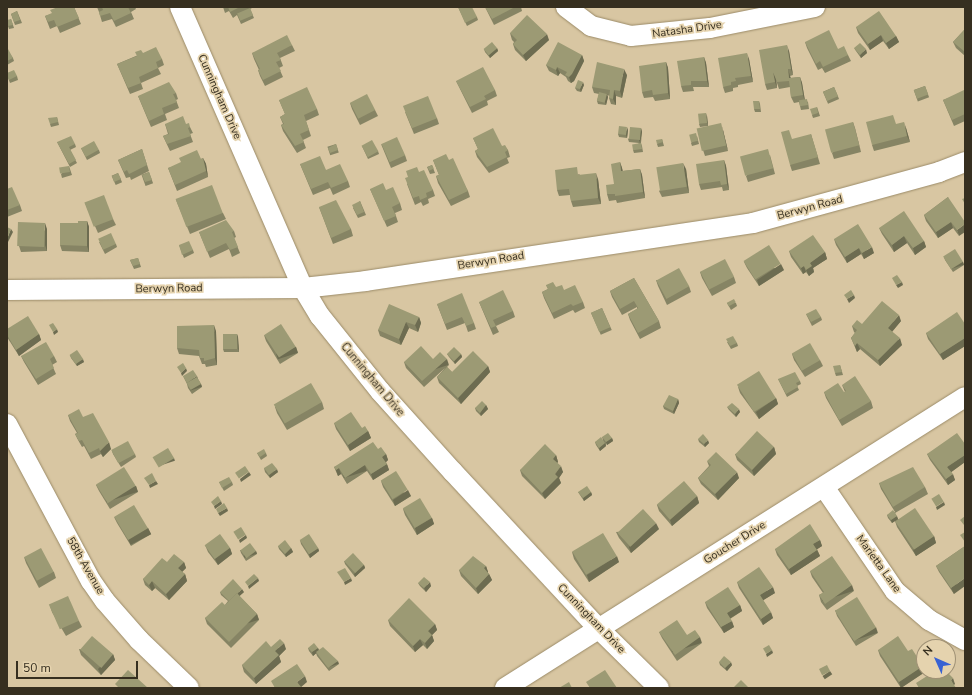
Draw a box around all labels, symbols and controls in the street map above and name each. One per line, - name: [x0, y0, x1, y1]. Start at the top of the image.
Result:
- street label: Natasha Drive: [651, 19, 723, 41]
- street label: Cunningham Drive: [194, 52, 244, 142]
- street label: Berwyn Road: [776, 193, 844, 223]
- street label: Berwyn Road: [457, 249, 525, 273]
- street label: Berwyn Road: [135, 282, 203, 296]
- street label: Cunningham Drive: [338, 341, 406, 419]
- street label: Goucher Drive: [702, 519, 768, 567]
- street label: Marietta Lane: [853, 533, 903, 595]
- street label: 58th Avenue: [63, 535, 107, 597]
- street label: Cunningham Drive: [554, 581, 628, 657]
- north arrow: [916, 639, 956, 679]
- text: N: [920, 643, 936, 659]
- scale bar: [18, 653, 140, 679]
- text: 50 m: [23, 660, 51, 676]

